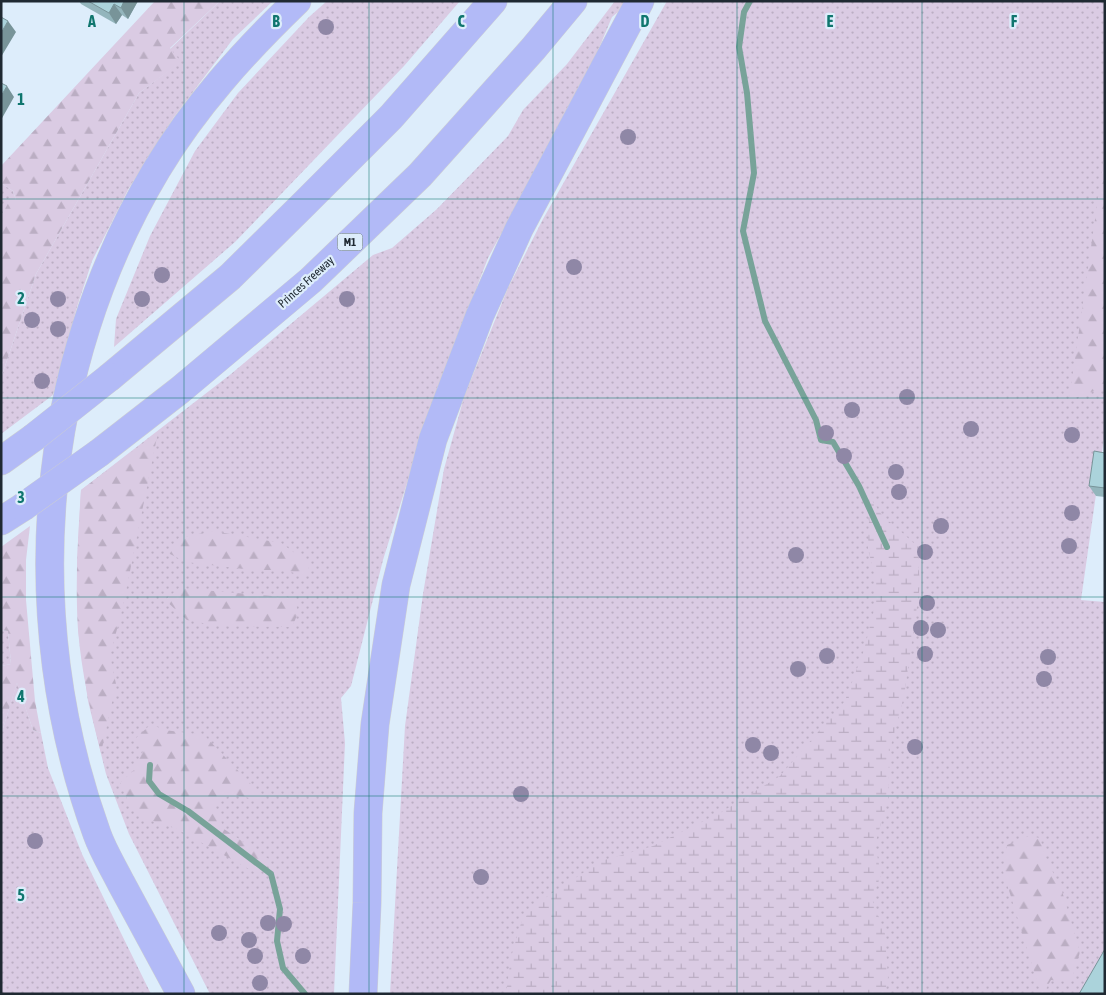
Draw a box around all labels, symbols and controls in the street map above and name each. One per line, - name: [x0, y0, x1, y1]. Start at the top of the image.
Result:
- text: A: [87, 12, 96, 30]
- text: B: [272, 12, 280, 30]
- text: C: [457, 12, 465, 30]
- text: D: [641, 12, 650, 30]
- text: E: [827, 12, 834, 30]
- text: F: [1011, 12, 1018, 30]
- text: 1: [17, 90, 25, 108]
- road number: M1: [338, 233, 362, 250]
- street label: Princes Freeway: [275, 253, 337, 311]
- text: 2: [17, 289, 25, 307]
- text: 3: [17, 488, 25, 506]
- text: 4: [16, 687, 25, 705]
- text: 5: [17, 886, 25, 904]

